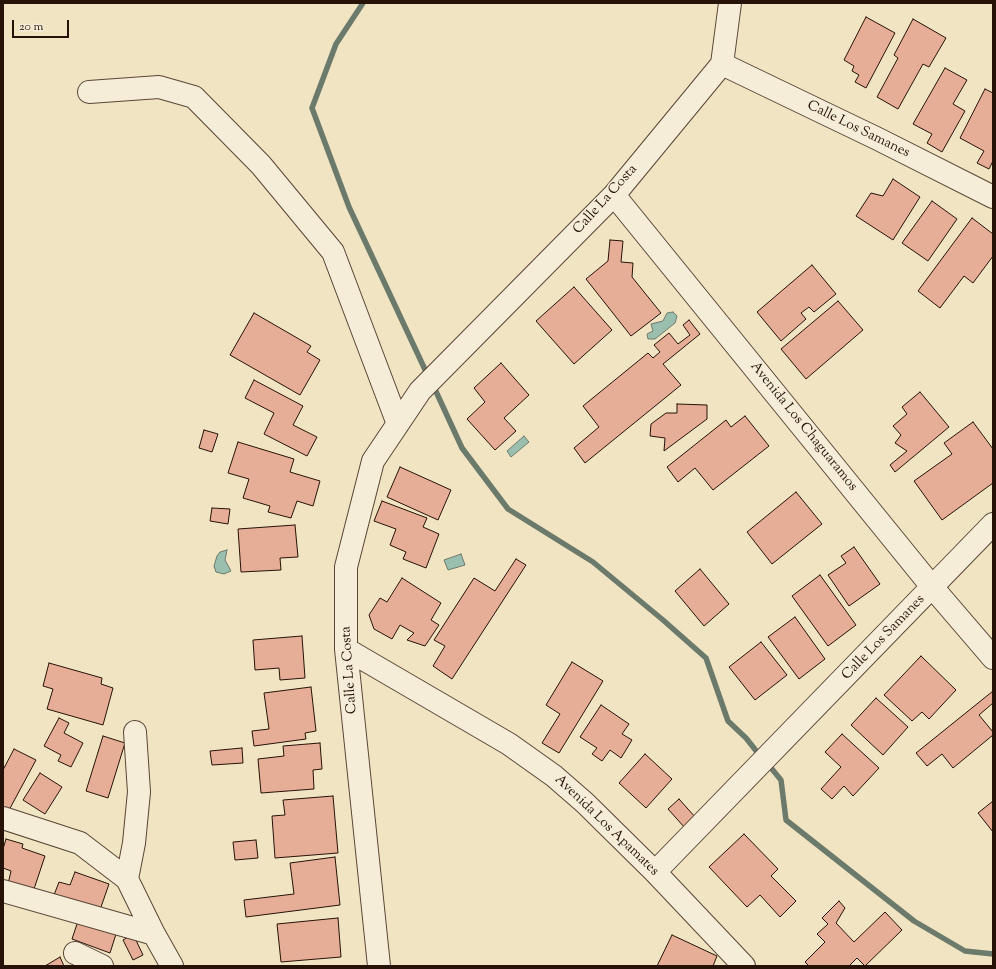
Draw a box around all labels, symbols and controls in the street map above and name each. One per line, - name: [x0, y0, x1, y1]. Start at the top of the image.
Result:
- scale bar: [14, 12, 71, 38]
- text: 20 m: [19, 18, 43, 36]
- street label: Calle Los Samanes: [804, 98, 912, 162]
- street label: Calle La Costa: [570, 162, 642, 238]
- street label: Avenida Los Chaguaramos: [746, 359, 860, 495]
- street label: Calle Los Samanes: [839, 592, 929, 684]
- street label: Calle La Costa: [339, 626, 361, 714]
- street label: Avenida Los Apamates: [550, 772, 662, 880]

